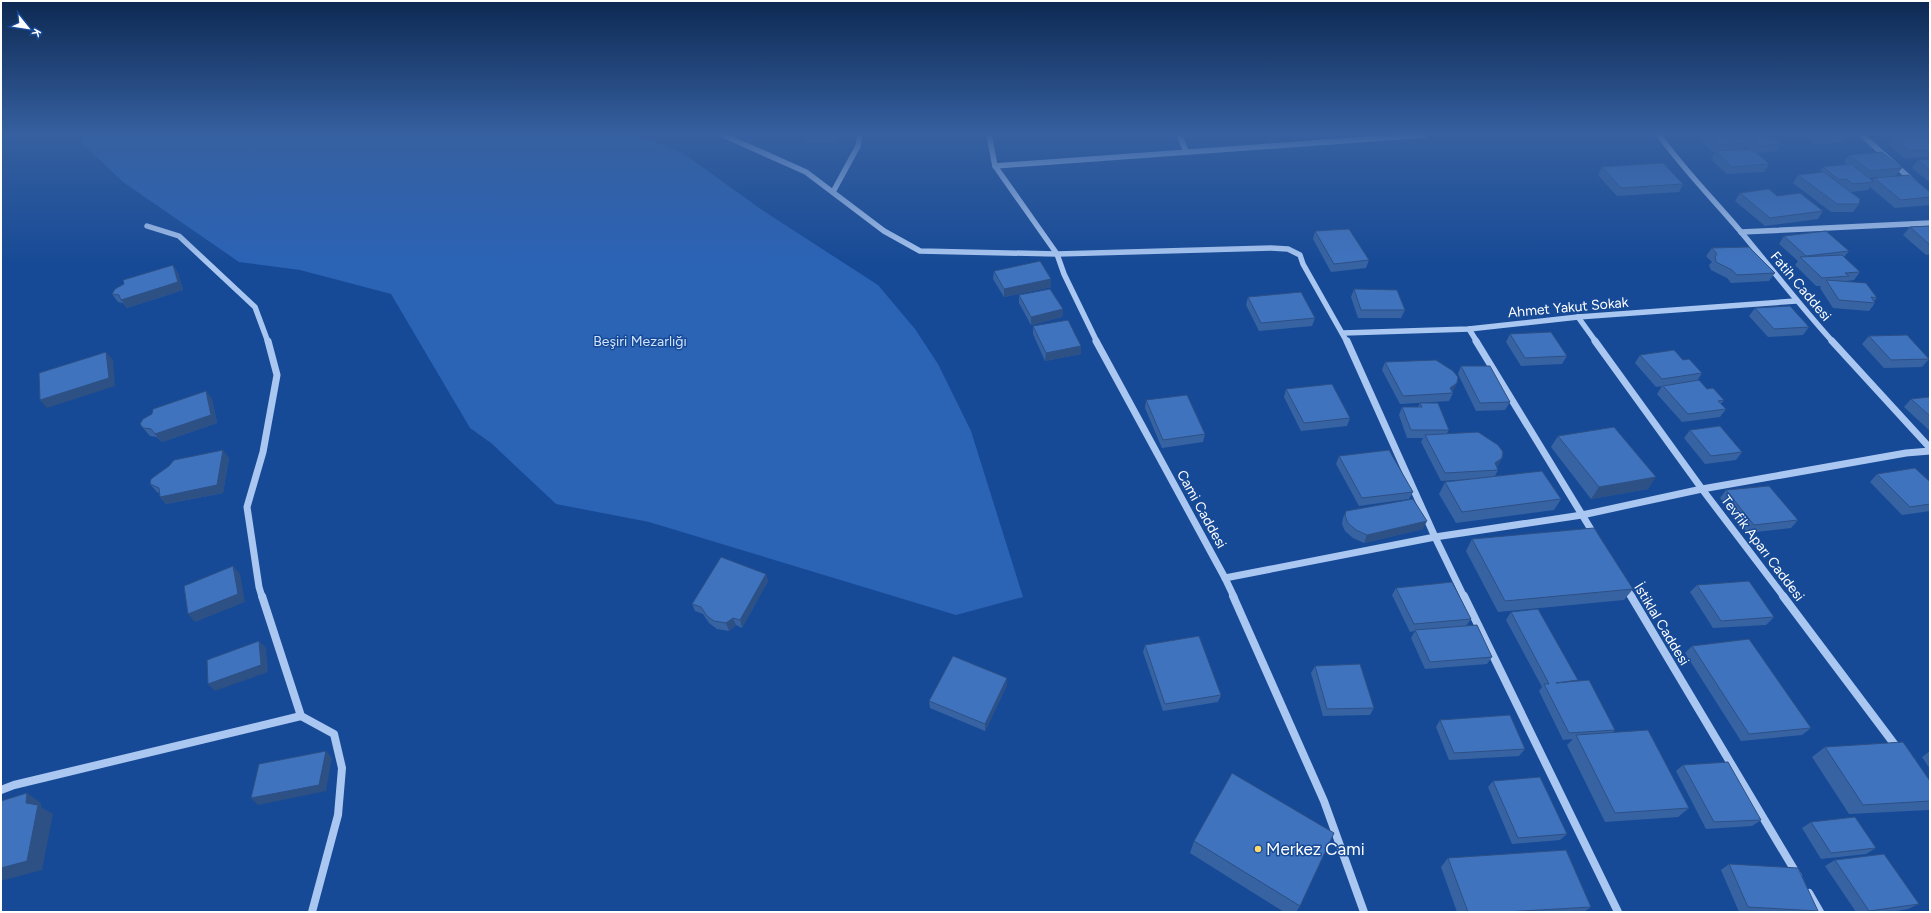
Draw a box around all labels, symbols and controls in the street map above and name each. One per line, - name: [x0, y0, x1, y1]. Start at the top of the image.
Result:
- north arrow: [8, 8, 48, 48]
- text: K: [28, 26, 44, 40]
- street label: Fatih Caddesi: [1767, 248, 1835, 325]
- street label: Ahmet Yakut Sokak: [1507, 294, 1629, 321]
- park label: Beşiri Mezarlığı: [593, 333, 687, 350]
- street label: Cami Caddesi: [1173, 467, 1230, 551]
- street label: Tevfik Aparı Caddesi: [1717, 492, 1808, 604]
- street label: İstiklal Caddesi: [1630, 580, 1693, 669]
- place label: Merkez Cami: [1266, 839, 1365, 859]
- marker: Merkez Cami: [1253, 844, 1263, 854]

